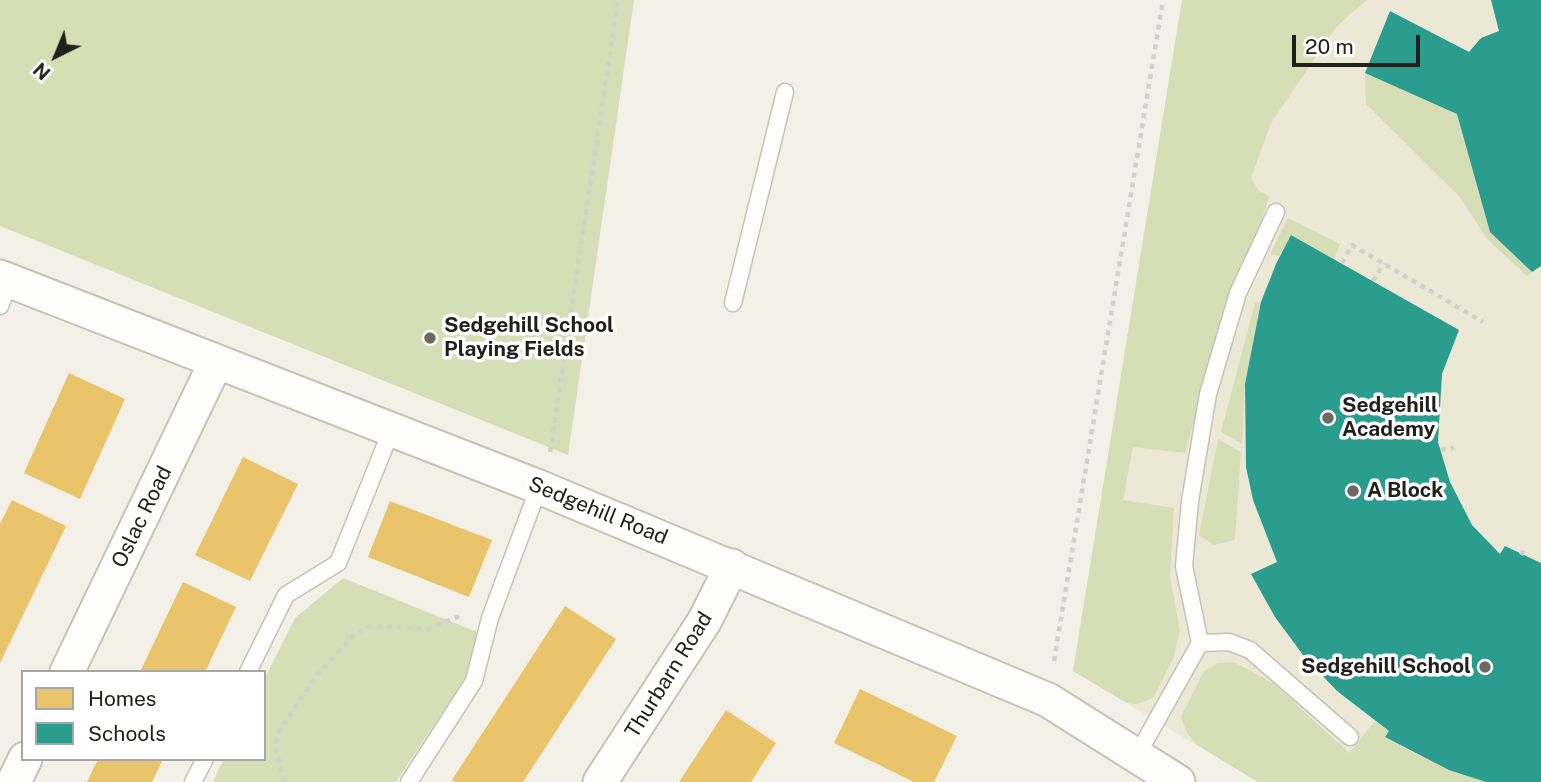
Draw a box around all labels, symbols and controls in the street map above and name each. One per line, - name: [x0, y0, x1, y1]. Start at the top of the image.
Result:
- north arrow: [21, 21, 91, 91]
- scale bar: [1296, 21, 1424, 65]
- text: 20 m: [1305, 34, 1354, 59]
- text: N: [29, 58, 55, 84]
- place label: Sedgehill School Playing Fields: [444, 313, 614, 363]
- marker: Sedgehill School Playing Fields: [422, 330, 438, 346]
- place label: Sedgehill Academy: [1342, 393, 1438, 443]
- marker: Sedgehill Academy: [1320, 410, 1336, 426]
- street label: Oslac Road: [107, 462, 177, 572]
- street label: Sedgehill Road: [525, 472, 671, 550]
- place label: A Block: [1367, 478, 1443, 504]
- marker: A Block: [1345, 483, 1361, 499]
- street label: Thurbarn Road: [620, 607, 718, 743]
- place label: Sedgehill School: [1301, 654, 1471, 680]
- marker: Sedgehill School: [1477, 659, 1493, 675]
- legend: [21, 670, 266, 761]
- text: Homes: [88, 686, 156, 711]
- text: Schools: [88, 721, 166, 746]

